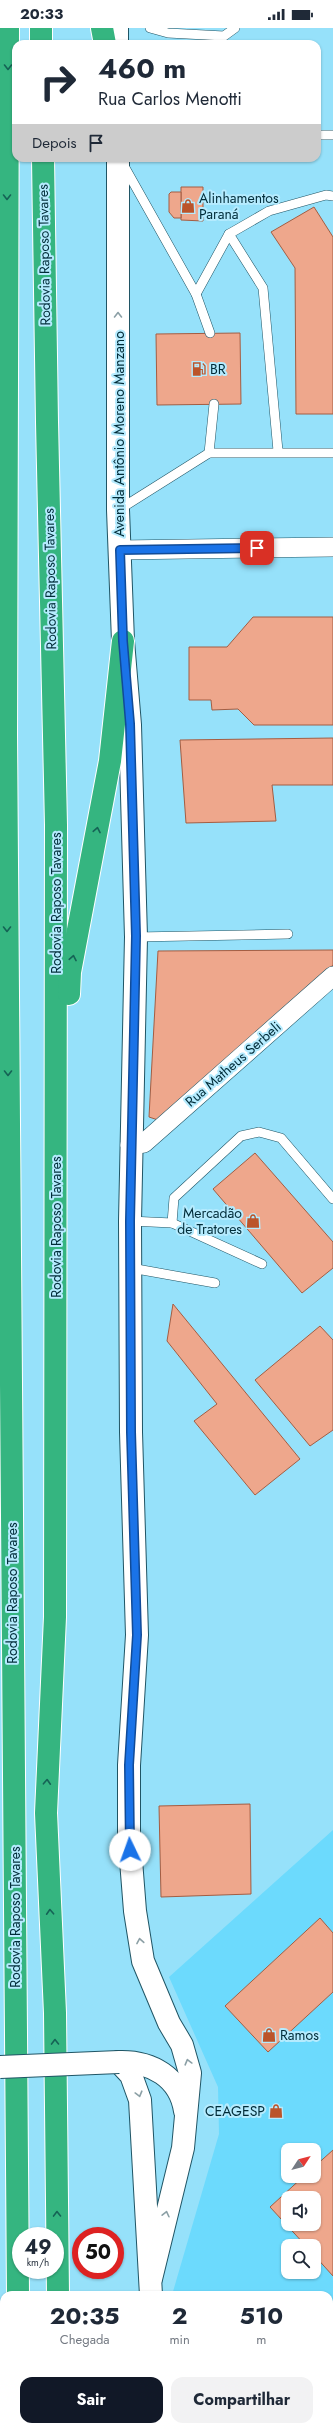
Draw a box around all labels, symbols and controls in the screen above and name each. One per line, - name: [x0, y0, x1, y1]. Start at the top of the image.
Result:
- text: 20:33: [20, 3, 63, 25]
- text: 460 m: [98, 48, 186, 89]
- icon: right: [32, 56, 84, 108]
- one-way arrow: [4, 64, 12, 70]
- text: Rua Carlos Menotti: [98, 86, 242, 112]
- text: Depois: [32, 132, 77, 154]
- icon: arrive: [85, 132, 107, 154]
- street label: Rodovia Raposo Tavares: [33, 184, 55, 326]
- place label: Alinhamentos Paraná: [199, 188, 279, 224]
- one-way arrow: [3, 194, 11, 200]
- shop icon: Alinhamentos Paraná: [180, 198, 196, 214]
- one-way arrow: [114, 312, 122, 318]
- street label: Avenida Antônio Moreno Manzano: [109, 331, 129, 537]
- place label: BR: [210, 359, 226, 379]
- fuel station icon: BR: [191, 361, 207, 377]
- street label: Rodovia Raposo Tavares: [39, 508, 61, 650]
- pin: [240, 531, 274, 565]
- icon: arrive: [246, 537, 268, 559]
- one-way arrow: [92, 827, 101, 833]
- street label: Rodovia Raposo Tavares: [46, 832, 66, 974]
- one-way arrow: [3, 926, 11, 932]
- one-way arrow: [68, 955, 76, 961]
- street label: Rua Matheus Serbeli: [181, 1017, 285, 1111]
- one-way arrow: [4, 1070, 12, 1076]
- street label: Rodovia Raposo Tavares: [46, 1156, 66, 1298]
- place label: Mercadão de Tratores: [177, 1203, 242, 1239]
- shop icon: Mercadão de Tratores: [245, 1213, 261, 1229]
- street label: Rodovia Raposo Tavares: [2, 1522, 22, 1664]
- one-way arrow: [43, 1779, 52, 1785]
- position arrow: [109, 1829, 151, 1871]
- street label: Rodovia Raposo Tavares: [5, 1846, 25, 1988]
- one-way arrow: [46, 1909, 54, 1915]
- one-way arrow: [136, 1938, 145, 1945]
- place label: Ramos: [280, 2025, 319, 2045]
- shop icon: Ramos: [261, 2027, 277, 2043]
- one-way arrow: [51, 2039, 59, 2045]
- one-way arrow: [184, 2058, 192, 2065]
- one-way arrow: [134, 2091, 142, 2098]
- place label: CEAGESP: [205, 2101, 265, 2121]
- shop icon: CEAGESP: [268, 2103, 284, 2119]
- north arrow: [281, 2143, 321, 2183]
- map controls: [281, 2143, 321, 2279]
- button: sound: [281, 2191, 321, 2231]
- one-way arrow: [53, 2211, 61, 2217]
- one-way arrow: [162, 2211, 170, 2217]
- speed limit sign: 50: [72, 2227, 124, 2279]
- text: 49: [24, 2233, 52, 2262]
- button: search: [281, 2239, 321, 2279]
- text: km/h: [27, 2255, 49, 2270]
- text: 20:35: [50, 2298, 120, 2333]
- text: 2: [172, 2298, 187, 2333]
- text: 510: [240, 2298, 283, 2333]
- text: Chegada: [60, 2330, 110, 2349]
- text: min: [169, 2330, 190, 2349]
- text: m: [256, 2330, 266, 2349]
- button: Sair: [20, 2377, 163, 2423]
- button: Compartilhar: [171, 2377, 313, 2423]

